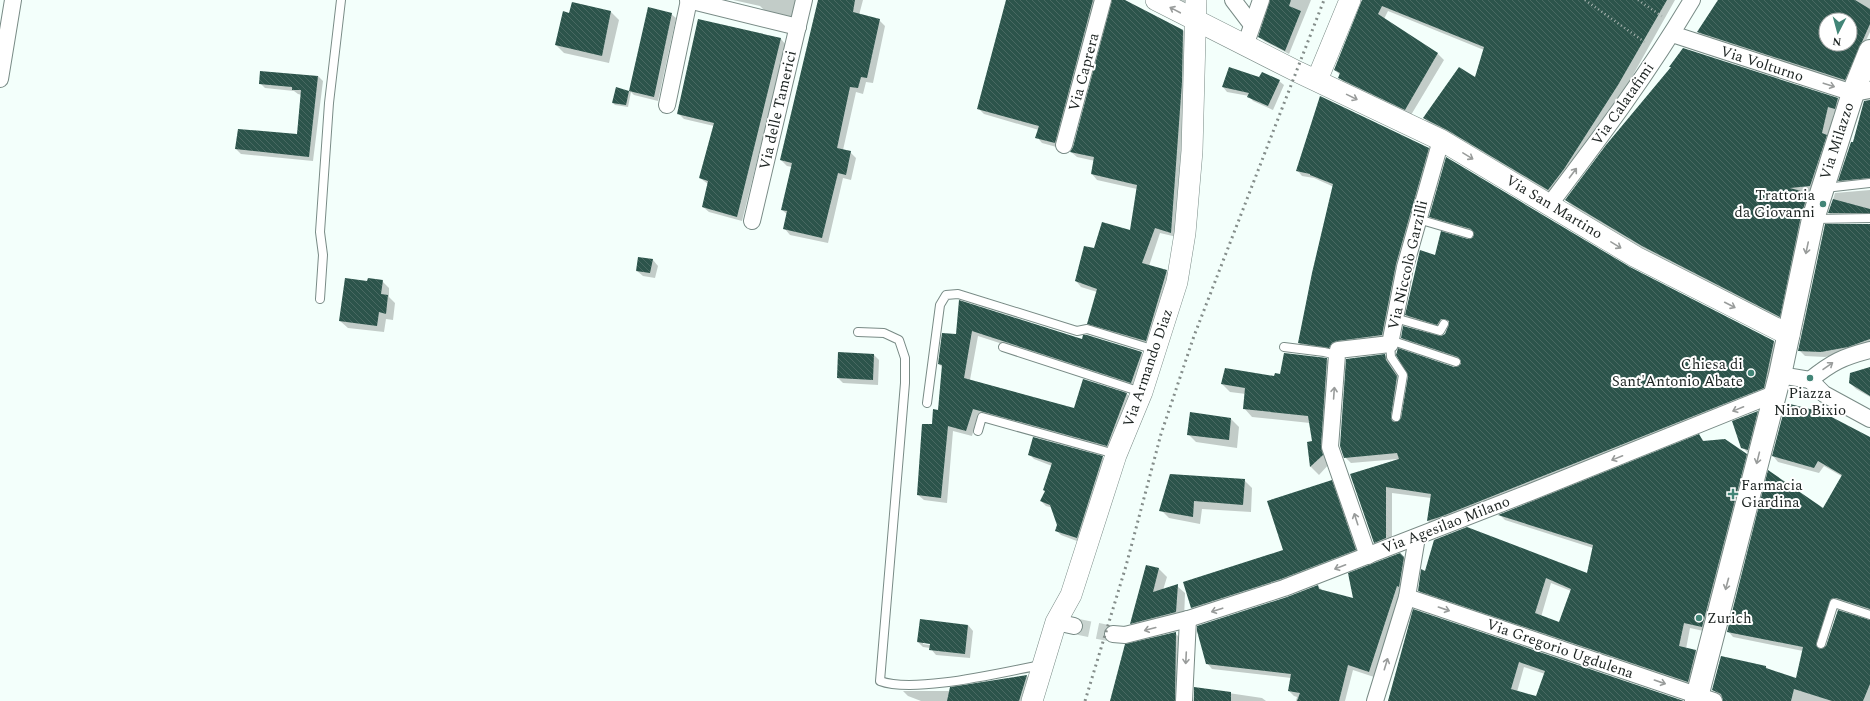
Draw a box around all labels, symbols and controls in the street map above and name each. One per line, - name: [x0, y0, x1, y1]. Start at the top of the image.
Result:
- one-way arrow: [1169, 6, 1181, 13]
- north arrow: [1818, 12, 1858, 52]
- street label: Via Caprera: [1063, 30, 1106, 114]
- text: N: [1832, 33, 1842, 50]
- street label: Via Volturno: [1717, 40, 1807, 88]
- street label: Via delle Tamerici: [753, 48, 803, 172]
- street label: Via Calatafimi: [1586, 58, 1660, 150]
- one-way arrow: [1822, 82, 1834, 90]
- one-way arrow: [1346, 94, 1358, 101]
- street label: Via Milazzo: [1814, 99, 1860, 183]
- one-way arrow: [1462, 152, 1474, 160]
- one-way arrow: [1569, 167, 1577, 178]
- street label: Via San Martino: [1501, 169, 1607, 245]
- place label: Trattoria da Giovanni: [1735, 184, 1816, 224]
- street label: Via Niccolò Garzilli: [1382, 198, 1434, 332]
- marker: Trattoria da Giovanni: [1818, 199, 1828, 209]
- one-way arrow: [1610, 241, 1622, 249]
- one-way arrow: [1803, 241, 1811, 254]
- one-way arrow: [1724, 302, 1736, 309]
- street label: Via Armando Diaz: [1117, 306, 1179, 430]
- place label: Chiesa di Sant'Antonio Abate: [1612, 353, 1743, 393]
- one-way arrow: [1823, 362, 1834, 370]
- marker: Chiesa di Sant'Antonio Abate: [1746, 368, 1756, 378]
- marker: Piazza Nino Bixio: [1805, 373, 1815, 383]
- place label: Piazza Nino Bixio: [1774, 382, 1846, 422]
- one-way arrow: [1330, 387, 1337, 400]
- one-way arrow: [1732, 406, 1744, 413]
- one-way arrow: [1754, 452, 1762, 465]
- one-way arrow: [1612, 454, 1624, 462]
- place label: Farmacia Giardina: [1741, 474, 1803, 514]
- marker: Farmacia Giardina: [1728, 489, 1738, 499]
- street label: Via Agesilao Milano: [1379, 490, 1513, 560]
- one-way arrow: [1352, 512, 1359, 525]
- one-way arrow: [1334, 563, 1346, 571]
- one-way arrow: [1723, 578, 1730, 591]
- one-way arrow: [1212, 606, 1224, 614]
- one-way arrow: [1437, 606, 1450, 613]
- place label: Zurich: [1707, 607, 1752, 630]
- street label: Via Gregorio Ugdulena: [1483, 613, 1637, 685]
- marker: Zurich: [1694, 613, 1704, 623]
- one-way arrow: [1144, 626, 1157, 633]
- one-way arrow: [1182, 651, 1190, 664]
- one-way arrow: [1383, 657, 1390, 670]
- one-way arrow: [1653, 679, 1665, 687]

